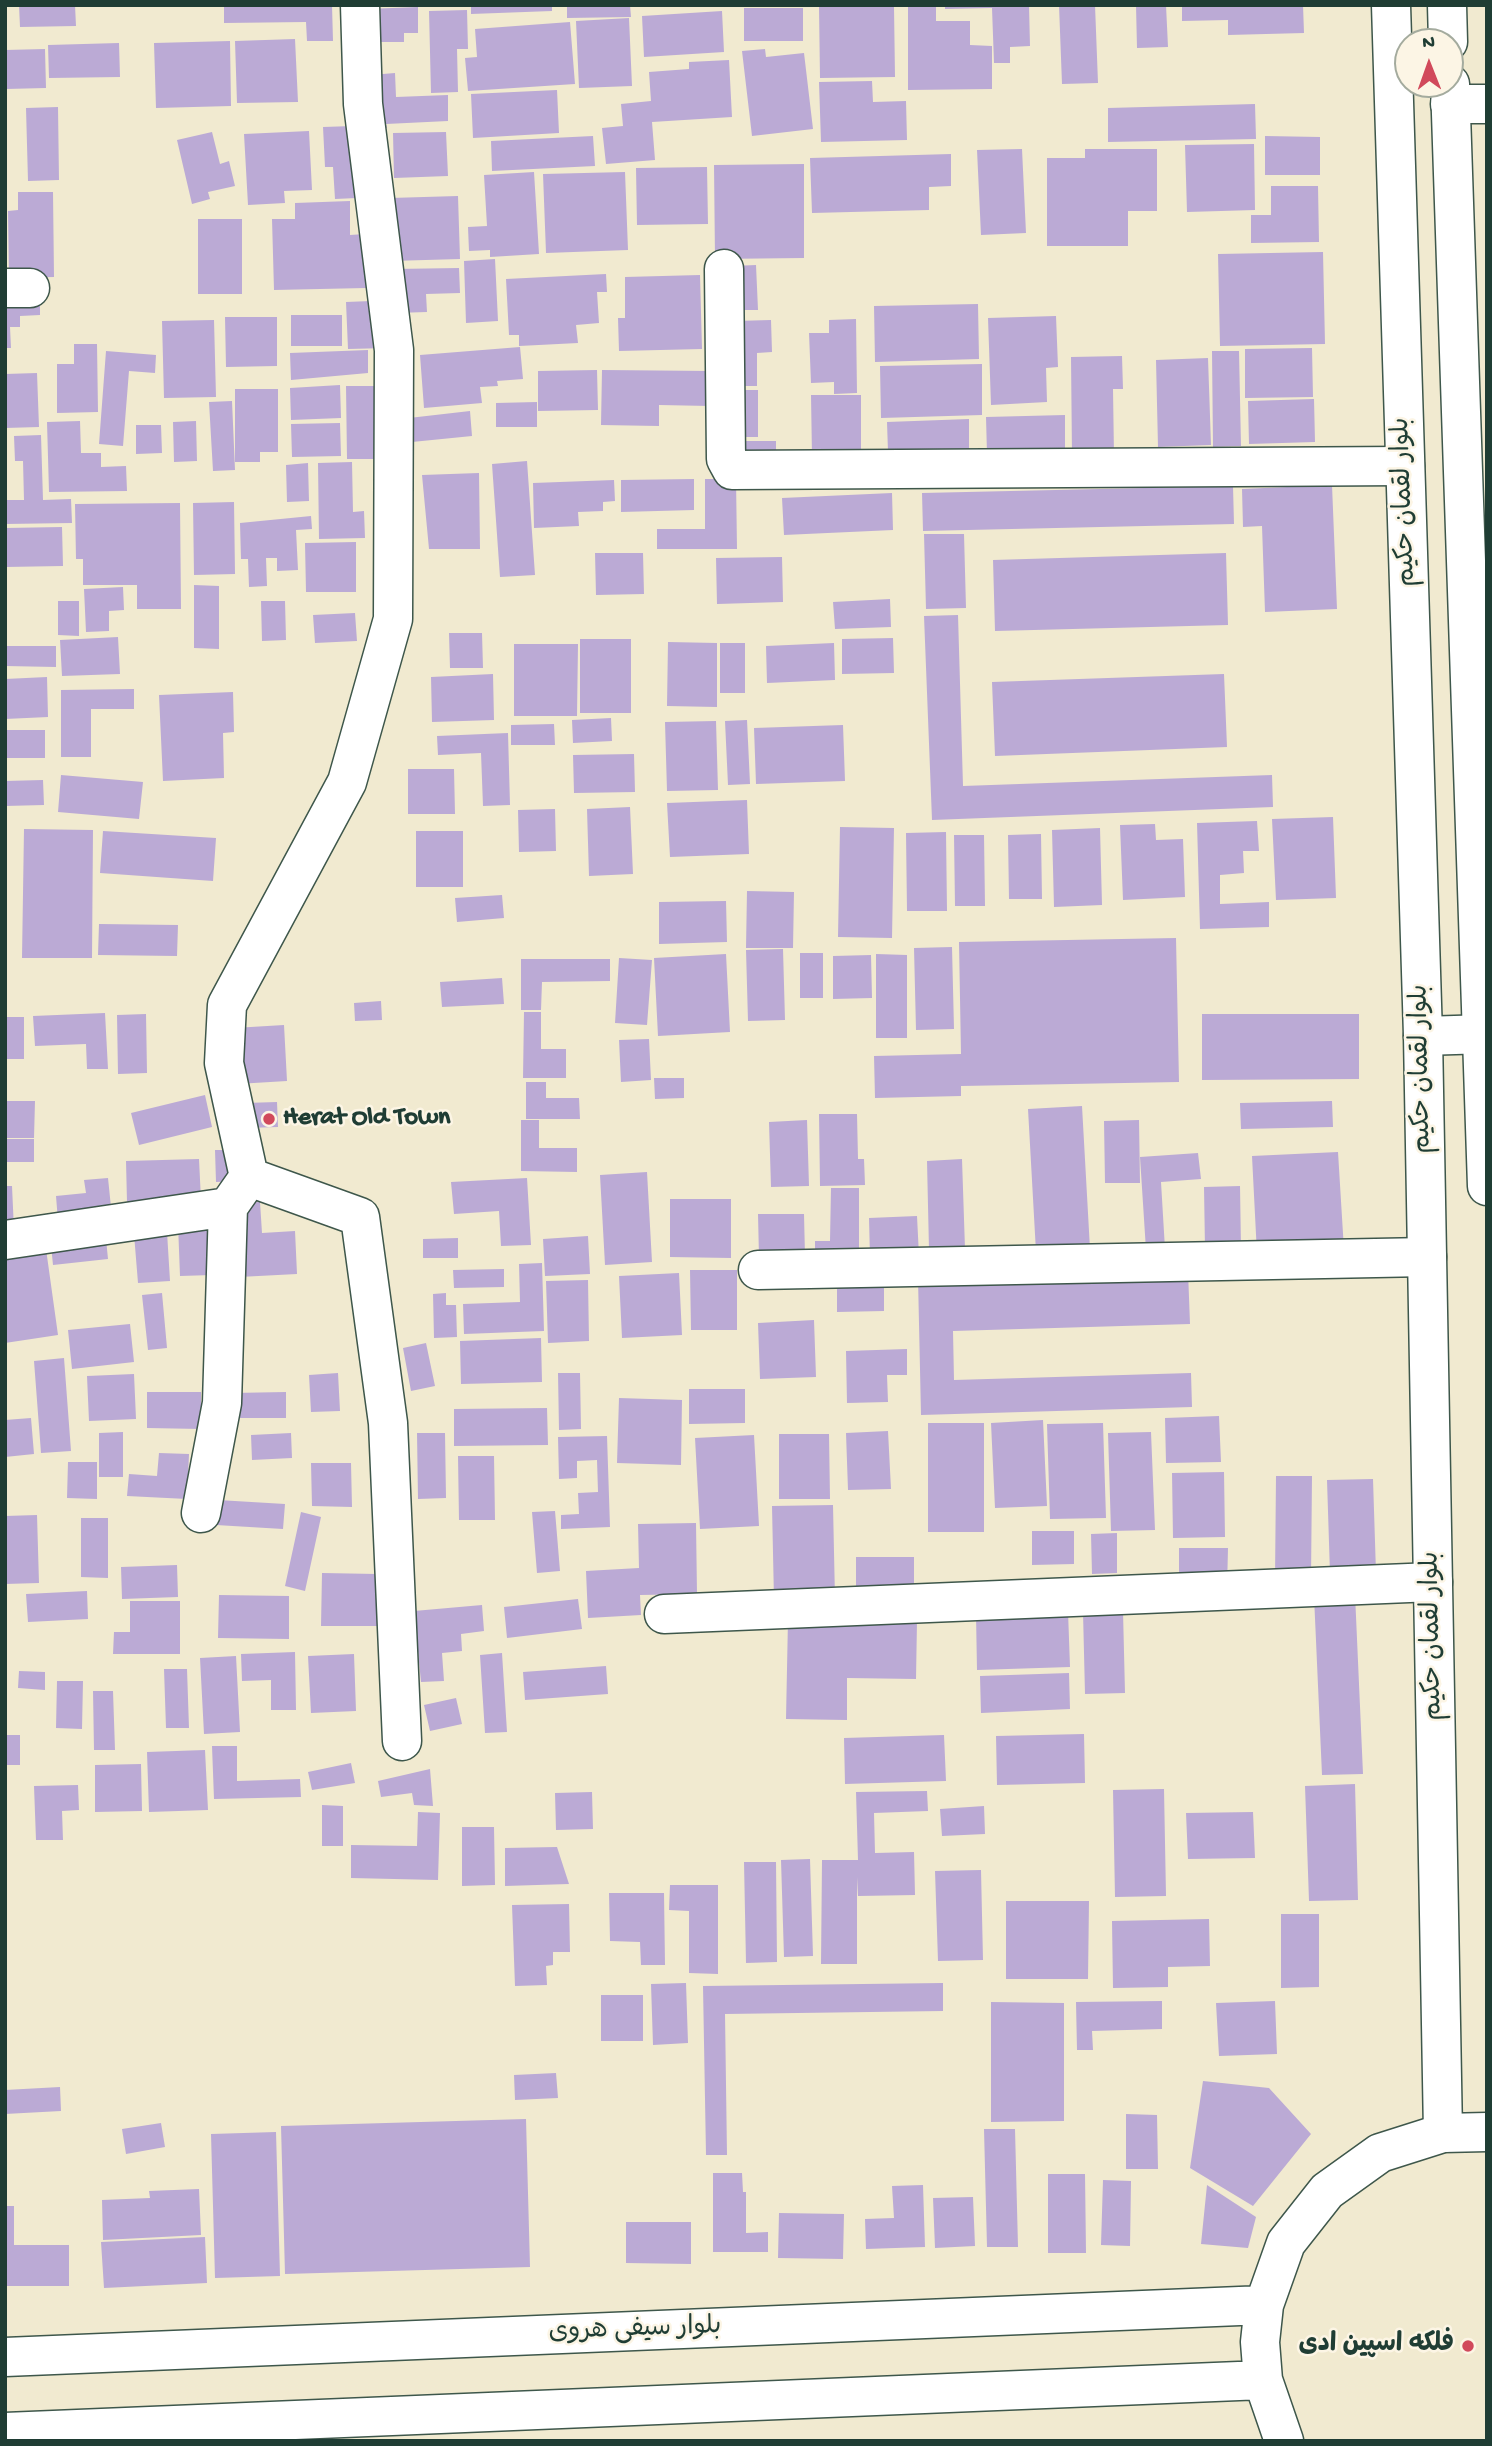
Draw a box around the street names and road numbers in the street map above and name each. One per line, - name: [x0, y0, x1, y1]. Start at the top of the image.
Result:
- street label: بلوار لقمان حکیم: [1387, 417, 1425, 587]
- street label: بلوار لقمان حکیم: [1406, 984, 1440, 1154]
- street label: بلوار لقمان حکیم: [1417, 1551, 1451, 1721]
- street label: بلوار سیفی هروی: [548, 2312, 722, 2350]

